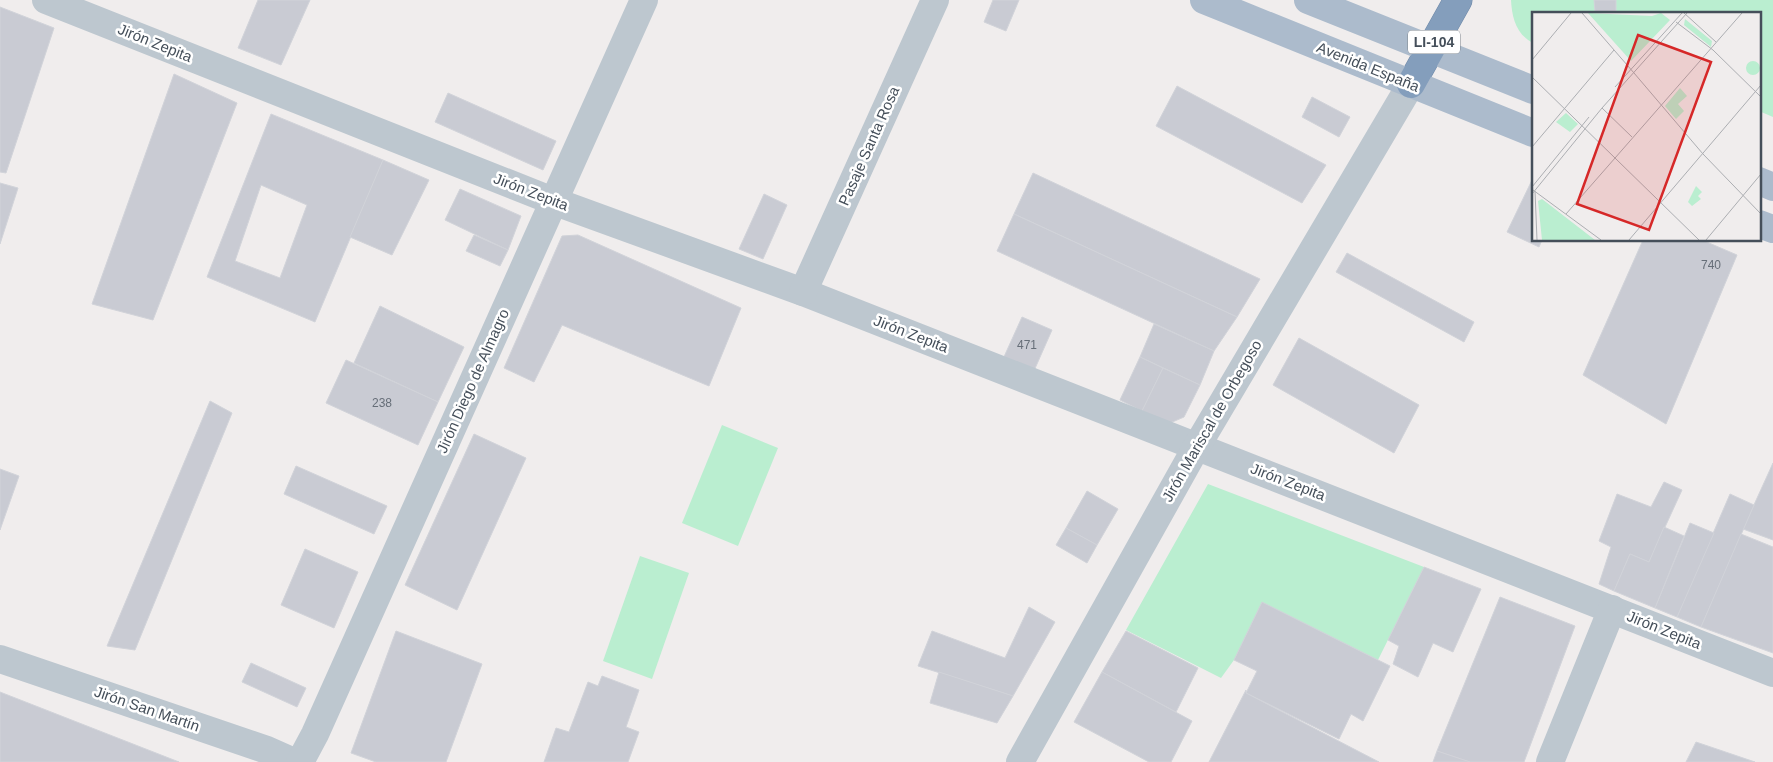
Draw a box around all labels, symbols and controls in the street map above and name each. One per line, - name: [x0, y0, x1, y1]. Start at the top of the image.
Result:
- inset map: [1532, 12, 1760, 241]
- street label: Jirón Zepita: [116, 20, 195, 65]
- road number: LI-104: [1408, 31, 1460, 54]
- street label: Avenida España: [1314, 38, 1422, 95]
- street label: Pasaje Santa Rosa: [835, 83, 903, 208]
- street label: Jirón Zepita: [492, 170, 571, 214]
- house number: 740: [1701, 258, 1721, 272]
- street label: Jirón Diego de Almagro: [433, 306, 512, 455]
- street label: Jirón Zepita: [872, 312, 951, 356]
- street label: Jirón Mariscal de Orbegoso: [1158, 337, 1265, 504]
- house number: 471: [1017, 338, 1037, 352]
- house number: 238: [372, 396, 392, 410]
- street label: Jirón Zepita: [1249, 460, 1328, 504]
- street label: Jirón Zepita: [1625, 607, 1704, 652]
- street label: Jirón San Martín: [92, 683, 202, 734]

